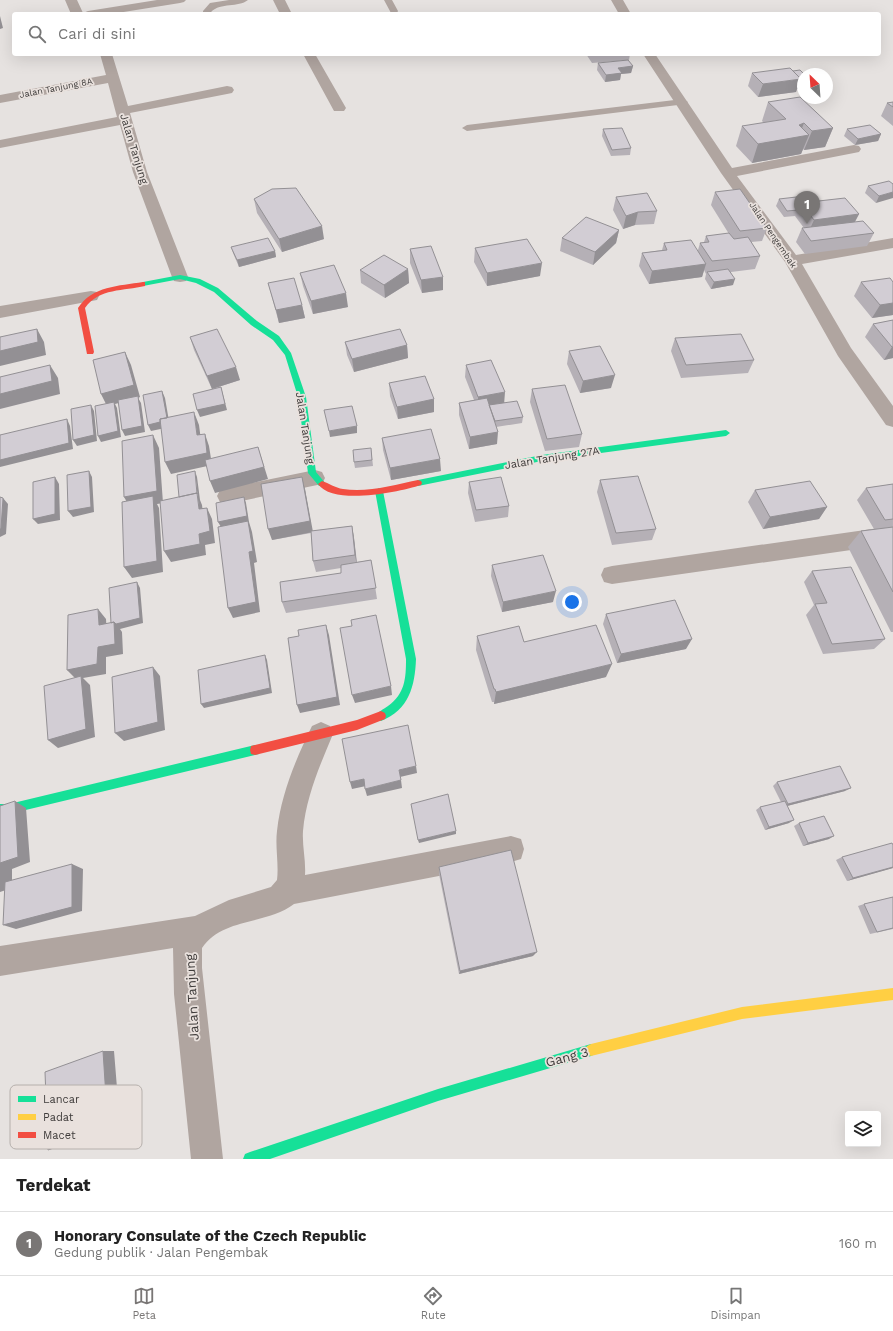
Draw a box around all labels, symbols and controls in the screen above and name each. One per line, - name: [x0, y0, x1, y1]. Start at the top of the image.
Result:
- search box: [12, 12, 881, 56]
- icon: search: [26, 23, 48, 45]
- text: Cari di sini: [58, 25, 136, 43]
- north arrow: [797, 68, 833, 104]
- street label: Jalan Tanjung 8A: [19, 76, 93, 100]
- street label: Jalan Tanjung: [117, 112, 151, 186]
- pin: 1: [794, 191, 820, 224]
- street label: Jalan Pengembak: [747, 200, 799, 270]
- street label: Jalan Tanjung: [293, 391, 317, 465]
- street label: Jalan Tanjung 27A: [504, 444, 600, 472]
- your location: [562, 592, 582, 612]
- street label: Jalan Tanjung: [182, 953, 202, 1041]
- street label: Gang 3: [544, 1044, 590, 1070]
- legend: [10, 1085, 142, 1149]
- text: Lancar: [43, 1093, 80, 1106]
- text: Padat: [43, 1111, 74, 1124]
- map controls: [845, 1111, 881, 1147]
- button: layers: [845, 1111, 881, 1147]
- text: Macet: [43, 1129, 76, 1142]
- text: Terdekat: [16, 1175, 91, 1195]
- text: Honorary Consulate of the Czech Republic: [54, 1227, 367, 1245]
- text: 1: [26, 1236, 32, 1251]
- text: 160 m: [839, 1236, 877, 1251]
- text: Gedung publik · Jalan Pengembak: [54, 1245, 268, 1260]
- tab: Peta: [132, 1285, 156, 1322]
- tab: Rute: [421, 1285, 446, 1322]
- tab: Disimpan: [711, 1285, 761, 1322]

